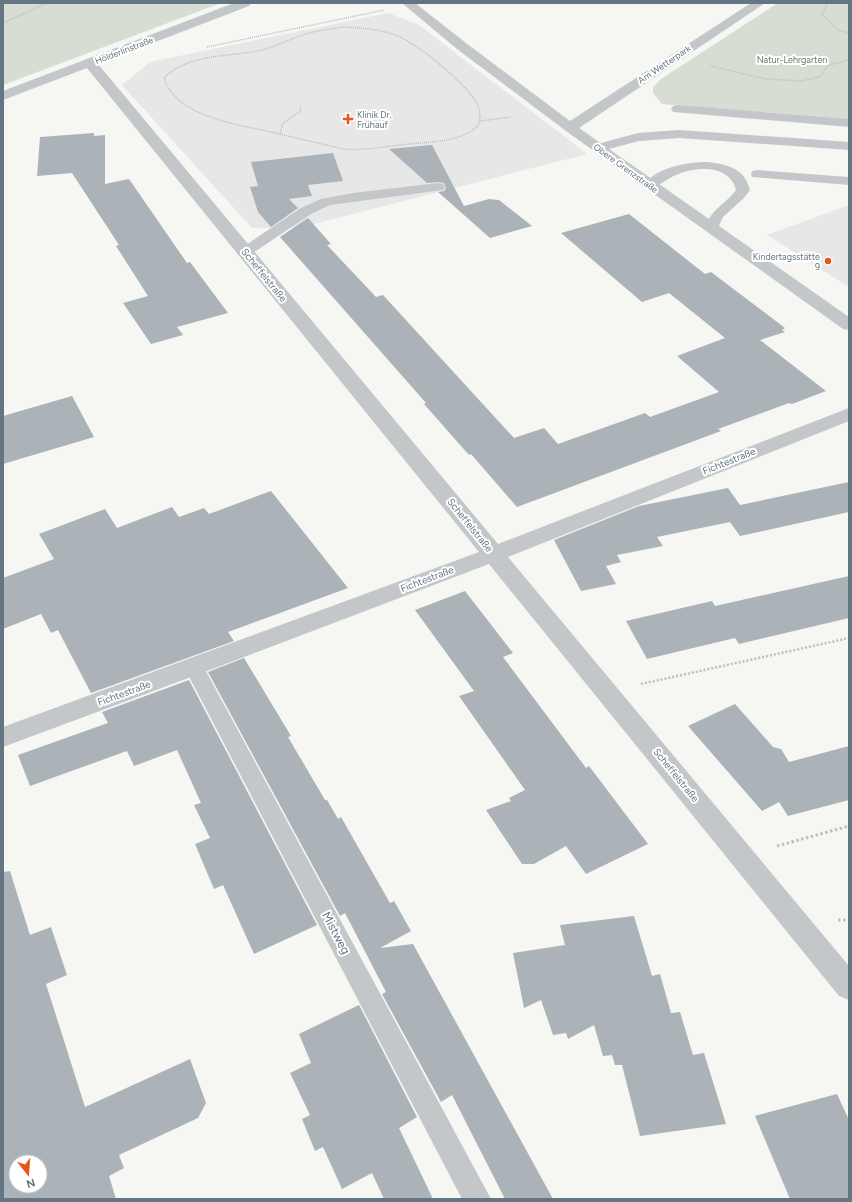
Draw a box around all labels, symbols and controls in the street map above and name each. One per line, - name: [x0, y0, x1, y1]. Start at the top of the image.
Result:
- street label: Hölderlinstraße: [93, 34, 155, 66]
- street label: Am Wetterpark: [636, 42, 693, 86]
- park label: Natur-Lehrgarten: [757, 54, 827, 65]
- place label: Klinik Dr. Frühauf: [357, 109, 391, 130]
- marker: Klinik Dr. Frühauf: [342, 113, 354, 125]
- street label: Obere Grenzstraße: [592, 141, 660, 195]
- street label: Scheffelstraße: [238, 245, 290, 305]
- place label: Kindertagsstätte 9: [753, 251, 820, 272]
- marker: Kindertagsstätte 9: [823, 256, 833, 266]
- street label: Fichtestraße: [701, 444, 758, 478]
- street label: Scheffelstraße: [444, 495, 496, 555]
- street label: Fichtestraße: [399, 563, 456, 595]
- street label: Fichtestraße: [95, 677, 153, 709]
- street label: Scheffelstraße: [650, 745, 702, 805]
- street label: Mistweg: [319, 909, 353, 957]
- north arrow: [8, 1154, 48, 1194]
- text: N: [25, 1176, 37, 1191]

